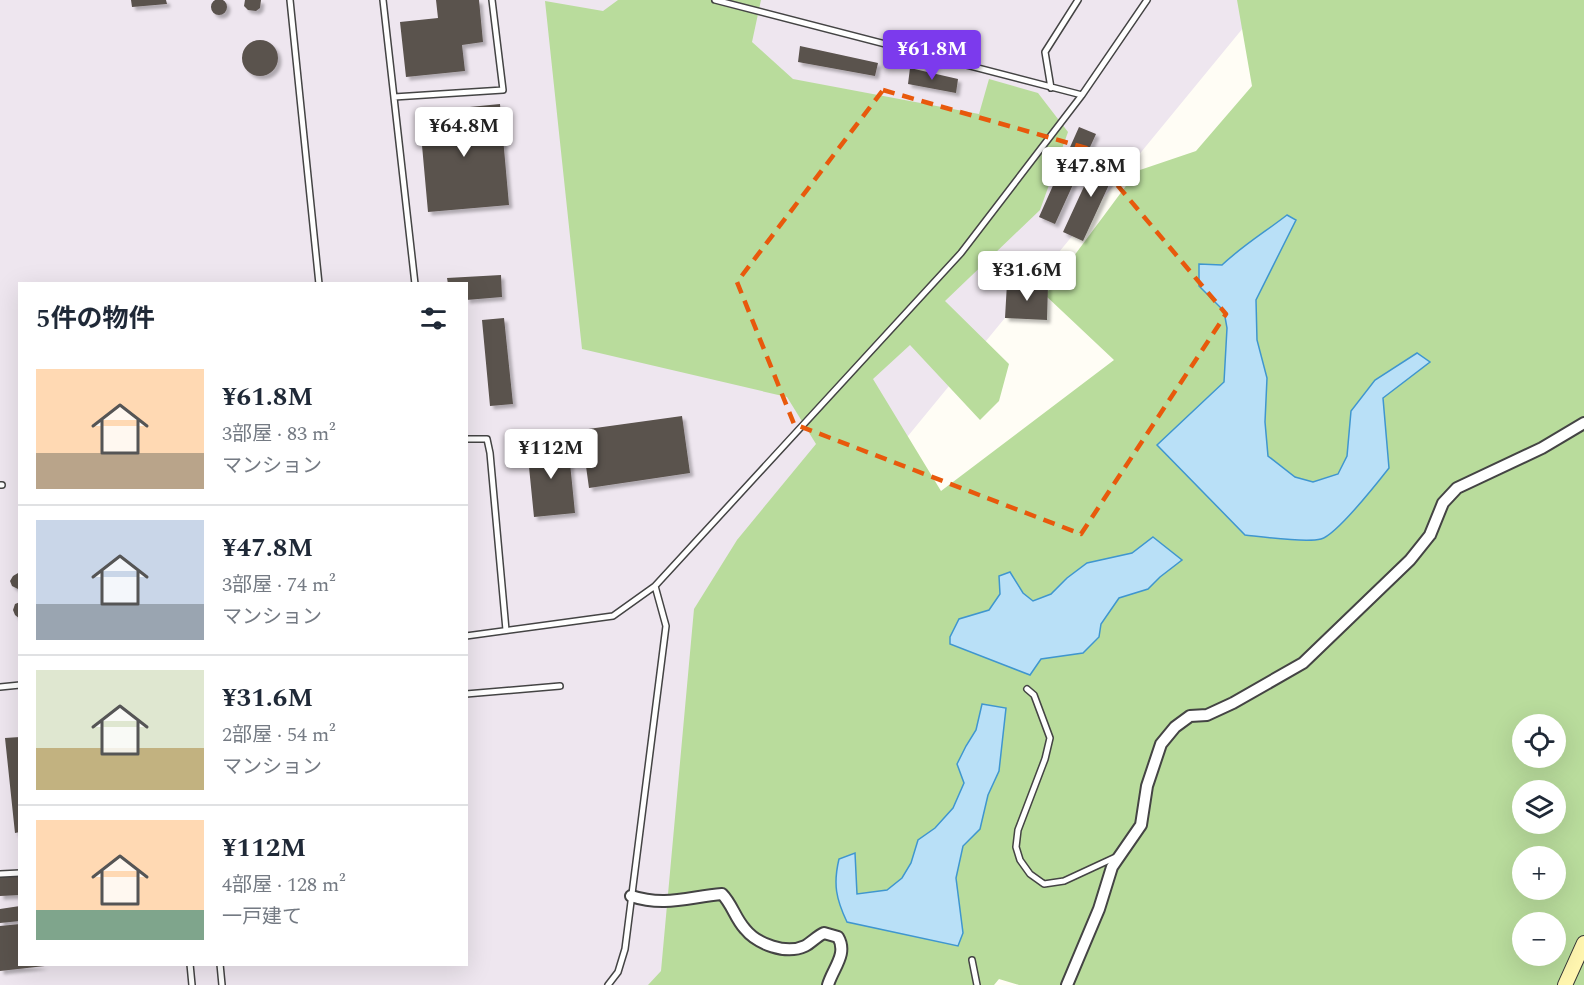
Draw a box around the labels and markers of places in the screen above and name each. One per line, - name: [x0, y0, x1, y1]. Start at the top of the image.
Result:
- pin: ¥61.8M: [883, 30, 981, 81]
- pin: ¥64.8M: [415, 107, 513, 158]
- pin: ¥47.8M: [1042, 147, 1140, 198]
- pin: ¥31.6M: [978, 251, 1076, 302]
- pin: ¥112M: [509, 429, 593, 480]

